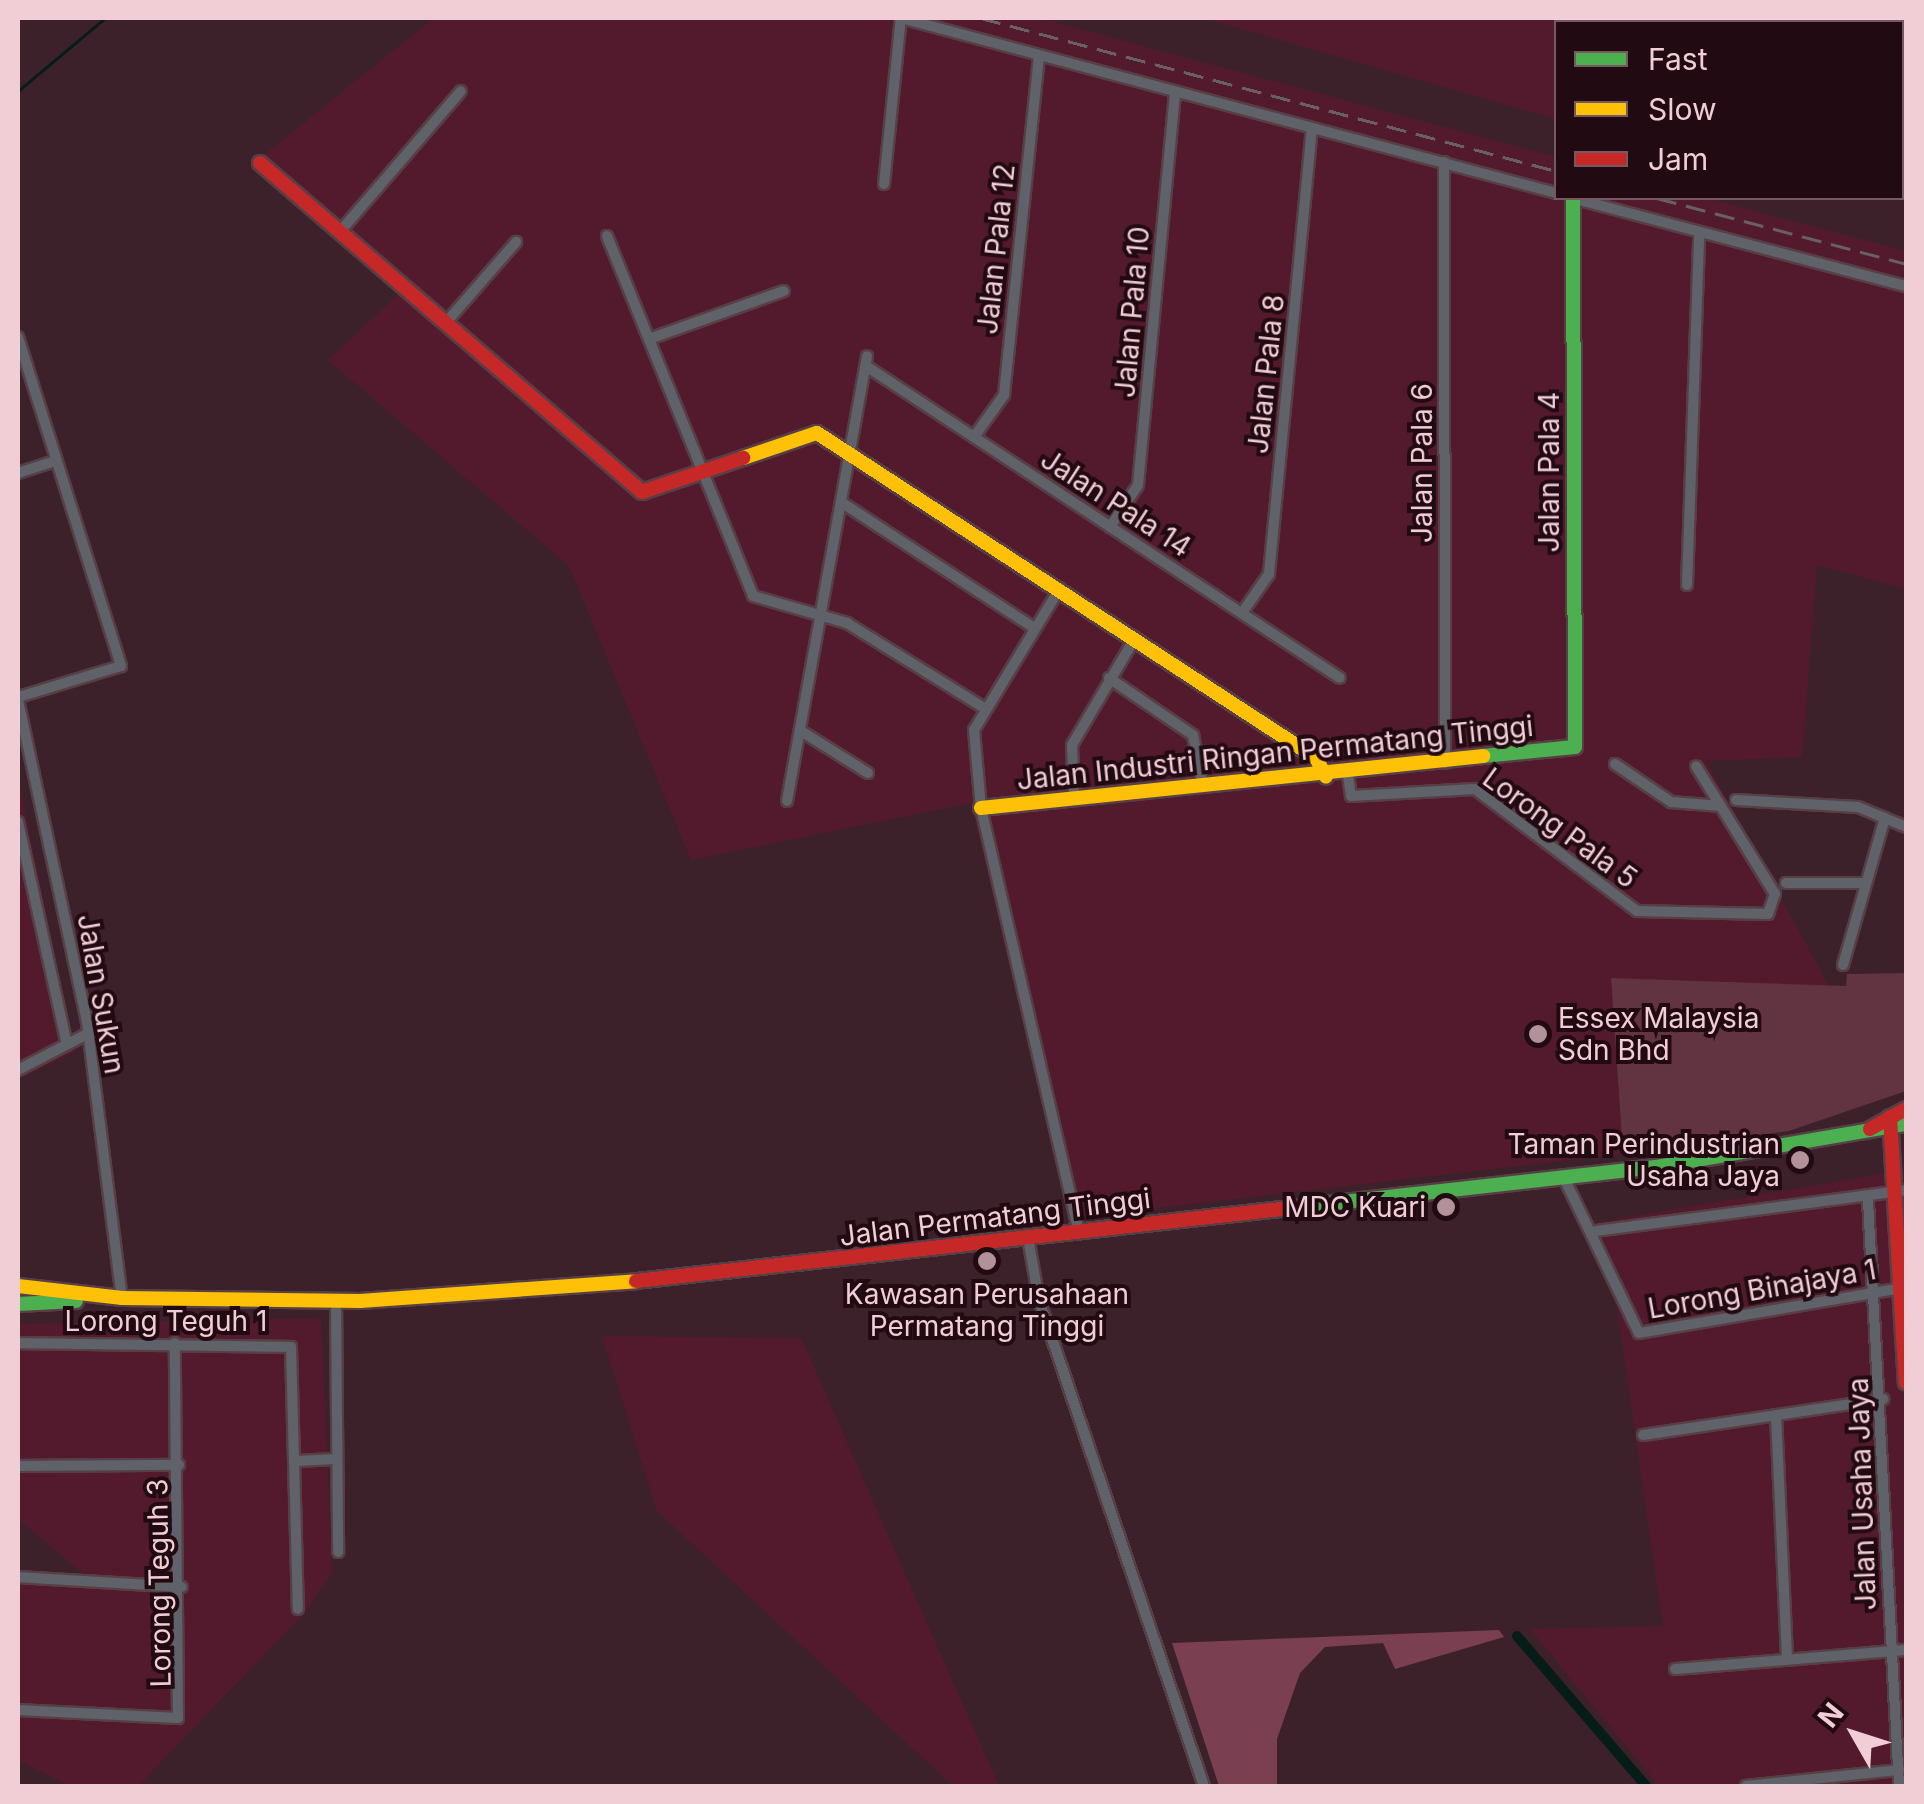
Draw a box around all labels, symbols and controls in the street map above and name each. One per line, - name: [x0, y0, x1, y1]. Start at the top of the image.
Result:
- legend: [1554, 20, 1904, 200]
- text: Fast: [1648, 41, 1707, 77]
- text: Slow: [1648, 91, 1717, 127]
- text: Jam: [1648, 141, 1708, 177]
- street label: Jalan Pala 12: [970, 162, 1022, 336]
- street label: Jalan Pala 10: [1108, 225, 1156, 399]
- street label: Jalan Pala 8: [1241, 293, 1291, 455]
- street label: Jalan Pala 6: [1405, 383, 1439, 543]
- street label: Jalan Pala 4: [1532, 392, 1566, 552]
- street label: Jalan Pala 14: [1035, 442, 1197, 564]
- street label: Jalan Industri Ringan Permatang Tinggi: [1015, 709, 1535, 797]
- street label: Lorong Pala 5: [1476, 761, 1644, 895]
- street label: Jalan Sukun: [70, 912, 132, 1076]
- place label: Essex Malaysia Sdn Bhd: [1558, 1001, 1759, 1067]
- marker: Essex Malaysia Sdn Bhd: [1527, 1023, 1549, 1045]
- place label: Taman Perindustrian Usaha Jaya: [1508, 1127, 1780, 1193]
- marker: Taman Perindustrian Usaha Jaya: [1789, 1149, 1811, 1171]
- street label: Jalan Permatang Tinggi: [838, 1181, 1152, 1253]
- place label: MDC Kuari: [1284, 1190, 1426, 1224]
- marker: MDC Kuari: [1435, 1196, 1457, 1218]
- marker: Kawasan Perusahaan Permatang Tinggi: [976, 1250, 998, 1272]
- street label: Lorong Binajaya 1: [1645, 1252, 1879, 1326]
- place label: Kawasan Perusahaan Permatang Tinggi: [845, 1277, 1129, 1343]
- street label: Lorong Teguh 1: [65, 1304, 267, 1338]
- street label: Jalan Usaha Jaya: [1841, 1377, 1883, 1611]
- street label: Lorong Teguh 3: [140, 1478, 178, 1688]
- north arrow: [1804, 1684, 1904, 1784]
- text: N: [1811, 1696, 1851, 1734]

